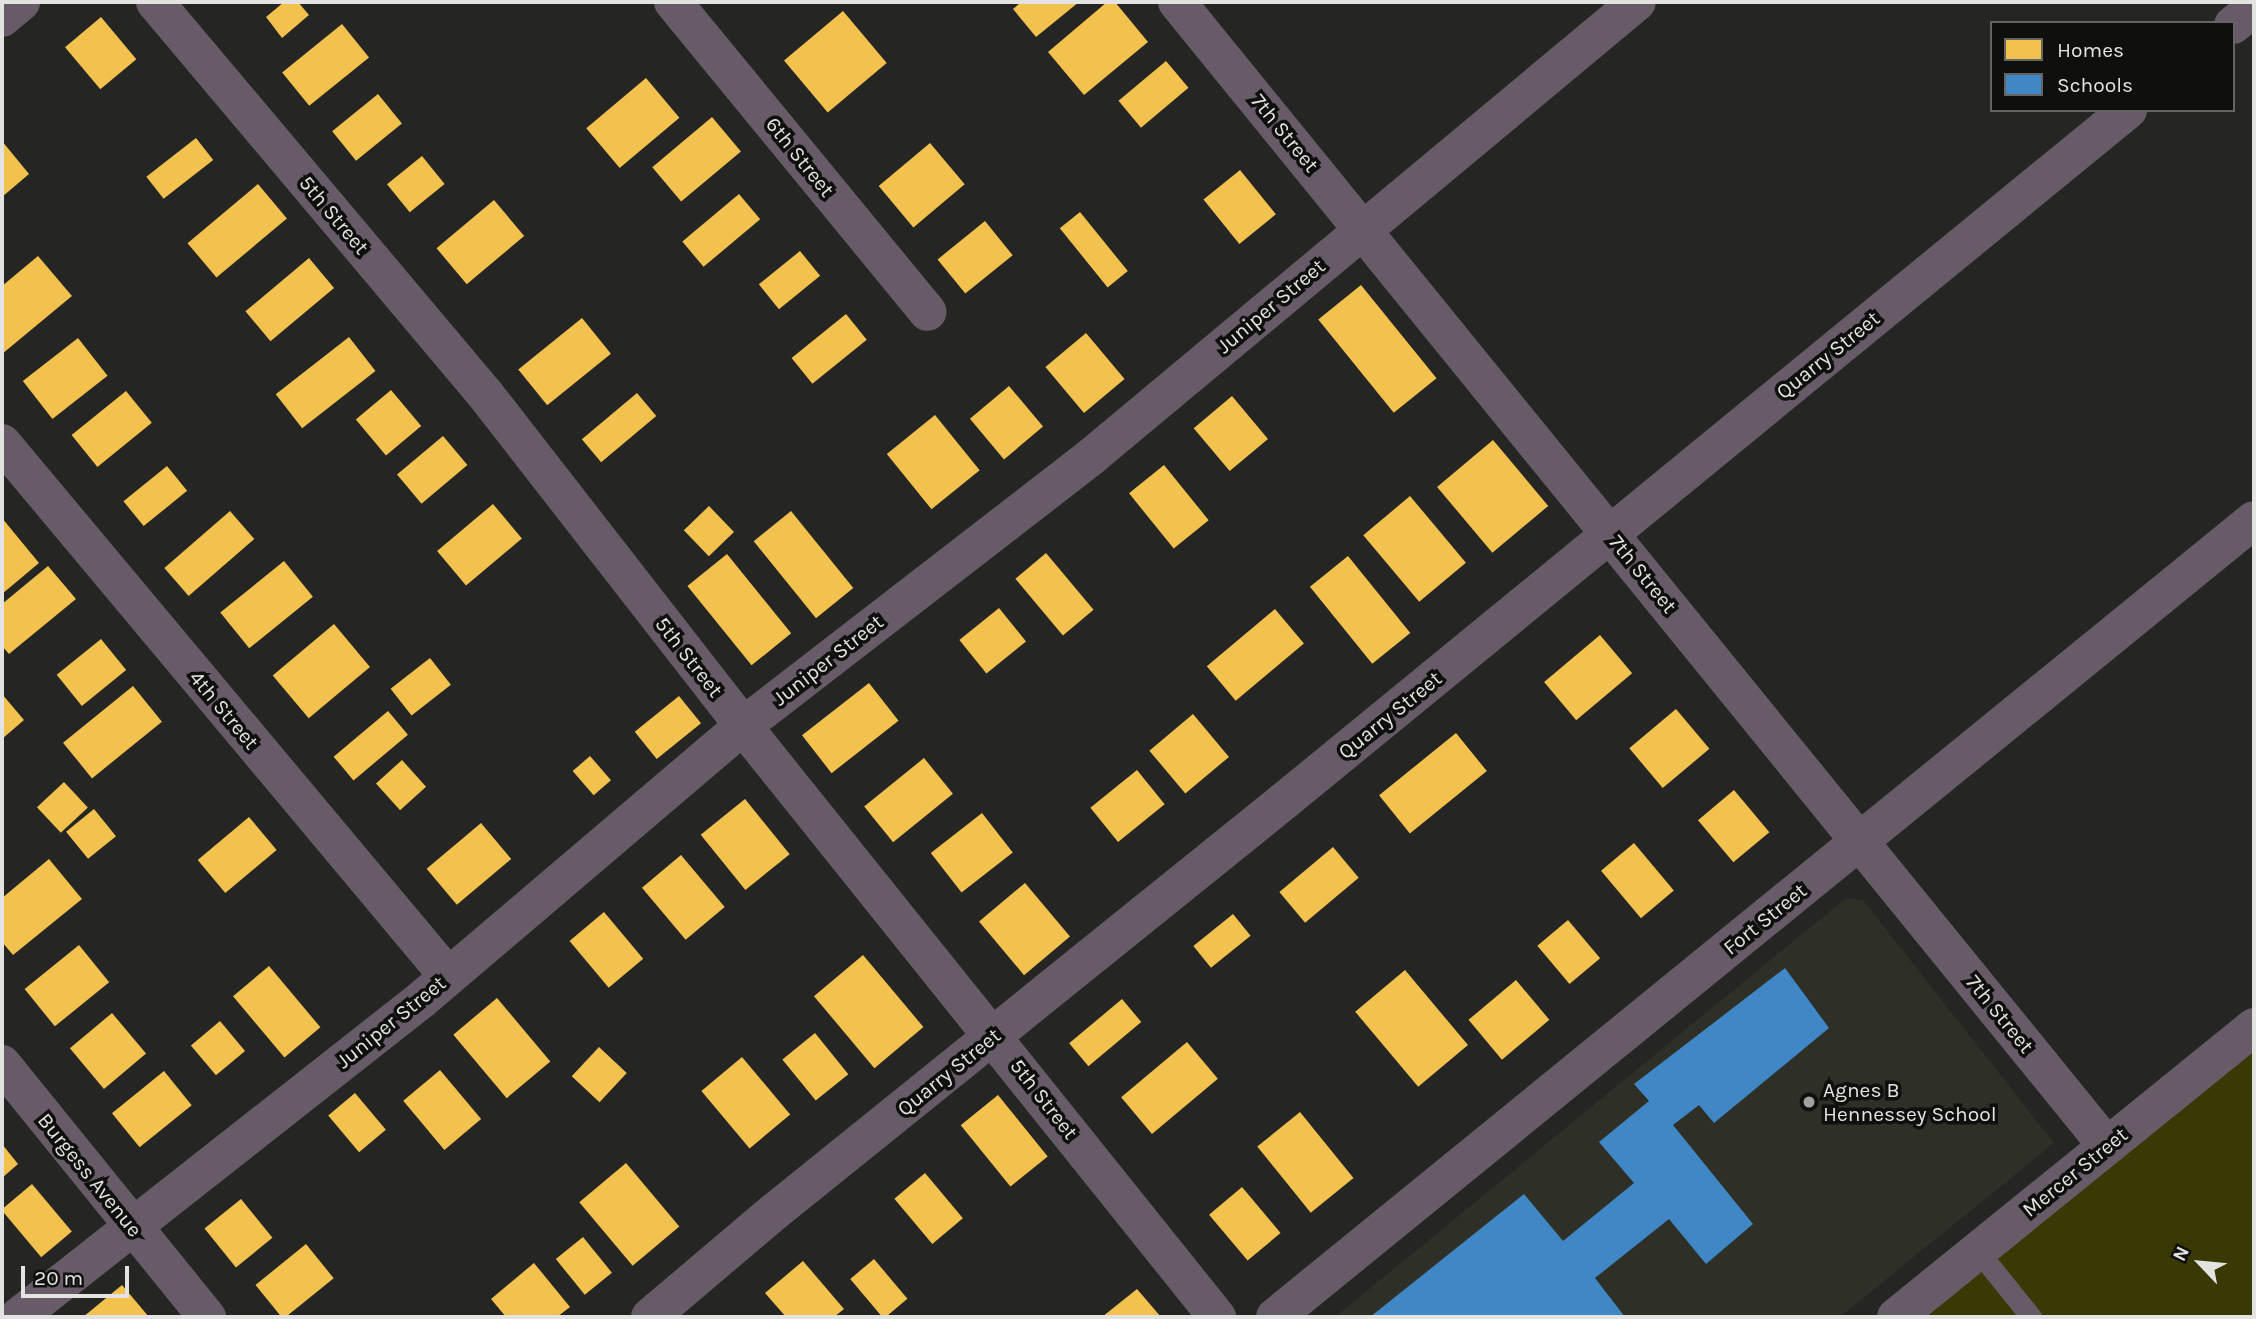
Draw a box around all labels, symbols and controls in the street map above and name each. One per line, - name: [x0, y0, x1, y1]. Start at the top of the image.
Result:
- legend: [1990, 21, 2235, 112]
- text: Homes: [2057, 38, 2124, 62]
- text: Schools: [2057, 73, 2133, 97]
- street label: 7th Street: [1246, 89, 1324, 177]
- street label: 6th Street: [760, 112, 840, 202]
- street label: 5th Street: [294, 170, 374, 260]
- street label: Juniper Street: [1212, 253, 1330, 359]
- street label: Quarry Street: [1771, 306, 1885, 404]
- street label: 7th Street: [1604, 530, 1682, 618]
- street label: Juniper Street: [768, 609, 888, 711]
- street label: 5th Street: [650, 612, 728, 702]
- street label: 4th Street: [184, 666, 264, 754]
- street label: Quarry Street: [1333, 666, 1447, 764]
- street label: Fort Street: [1718, 878, 1812, 960]
- street label: Juniper Street: [331, 970, 451, 1074]
- street label: 7th Street: [1961, 970, 2039, 1058]
- street label: Quarry Street: [892, 1023, 1006, 1121]
- street label: 5th Street: [1005, 1054, 1083, 1144]
- place label: Agnes B Hennessey School: [1823, 1077, 1997, 1127]
- marker: Agnes B Hennessey School: [1801, 1094, 1817, 1110]
- street label: Burgess Avenue: [32, 1108, 148, 1242]
- street label: Mercer Street: [2017, 1122, 2133, 1222]
- north arrow: [2165, 1228, 2235, 1298]
- text: N: [2168, 1243, 2194, 1265]
- scale bar: [24, 1252, 133, 1296]
- text: 20 m: [34, 1266, 83, 1290]

